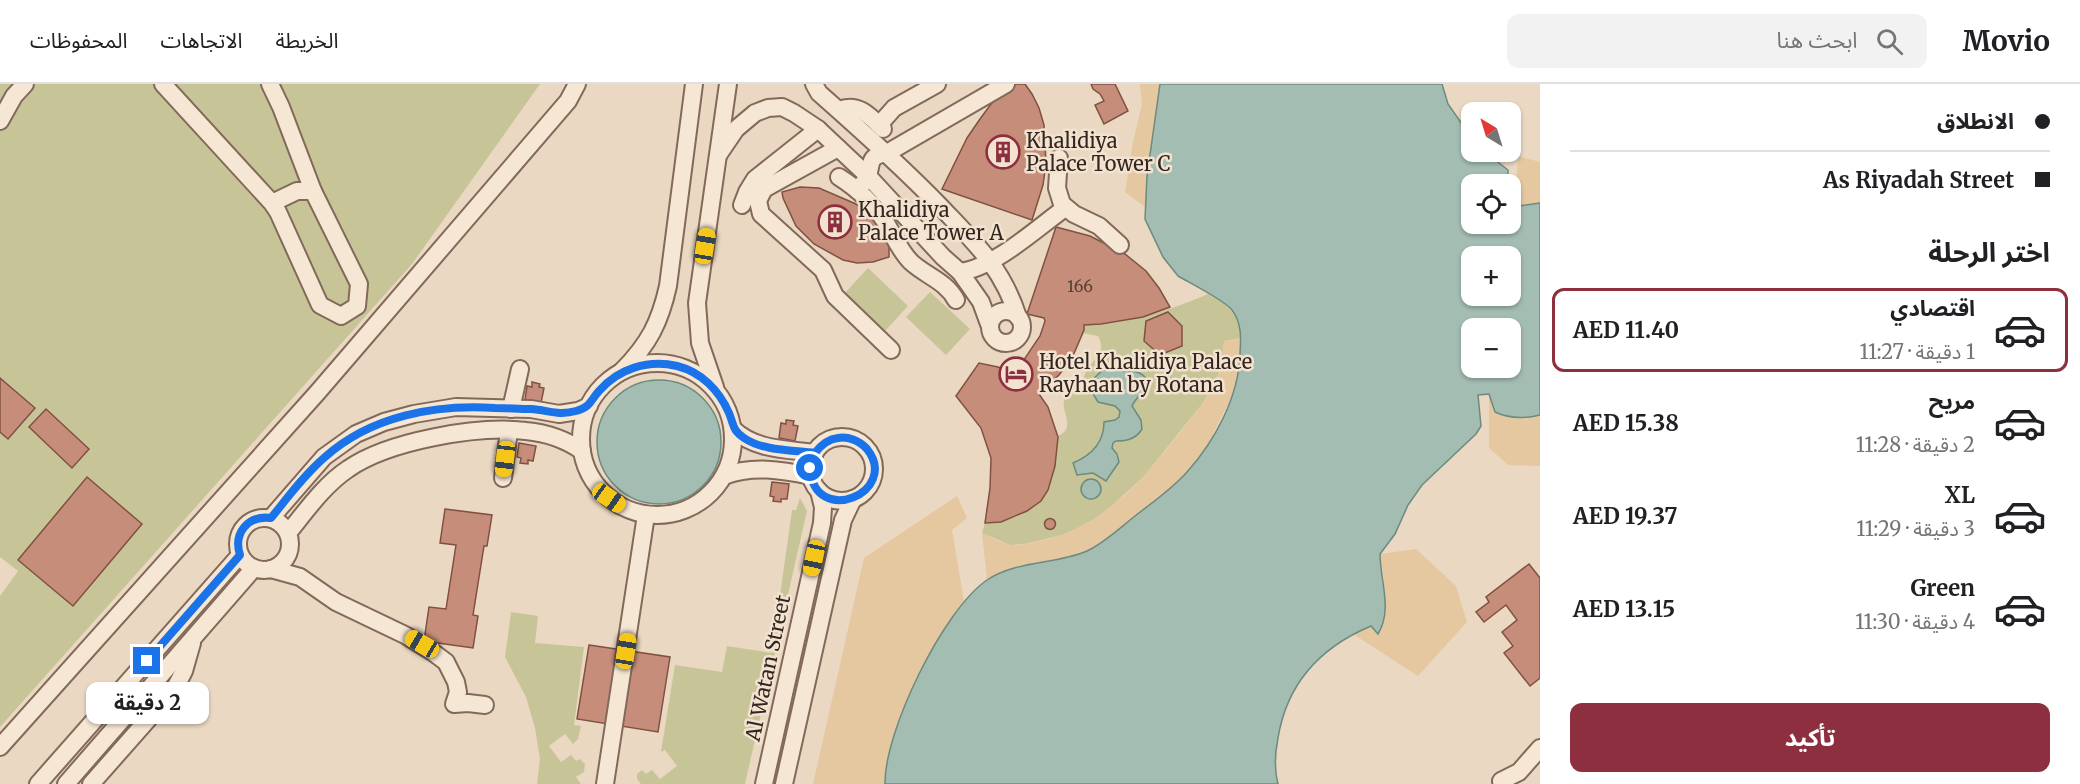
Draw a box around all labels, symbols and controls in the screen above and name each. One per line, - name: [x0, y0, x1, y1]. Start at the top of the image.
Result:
- search box: [1507, 14, 1927, 68]
- text: Movio: [1963, 23, 2050, 59]
- icon: search: [1873, 25, 1906, 58]
- text: ابحث هنا: [1777, 26, 1858, 54]
- text: المحفوظات: [30, 27, 127, 54]
- text: الاتجاهات: [160, 27, 242, 54]
- text: الخريطة: [275, 27, 338, 54]
- north arrow: [1461, 102, 1521, 162]
- map controls: [1461, 102, 1521, 378]
- text: الانطلاق: [1937, 107, 2014, 135]
- place label: Khalidiya Palace Tower C: [1026, 128, 1170, 176]
- building icon: Khalidiya Palace Tower C: [985, 134, 1021, 170]
- text: As Riyadah Street: [1823, 166, 2014, 194]
- button: locate: [1461, 174, 1521, 234]
- place label: Khalidiya Palace Tower A: [858, 197, 1004, 245]
- building icon: Khalidiya Palace Tower A: [817, 204, 853, 240]
- car: [693, 227, 717, 265]
- text: اختر الرحلة: [1928, 235, 2050, 269]
- button: +: [1461, 246, 1521, 306]
- house number: 166: [1067, 276, 1093, 296]
- text: اقتصادي: [1890, 294, 1975, 322]
- icon: car: [1993, 303, 2047, 357]
- text: AED 11.40: [1573, 316, 1679, 344]
- button: −: [1461, 318, 1521, 378]
- text: 1 دقيقة · 11:27: [1860, 339, 1975, 364]
- place label: Hotel Khalidiya Palace Rayhaan by Rotana: [1039, 349, 1252, 397]
- hotel icon: Hotel Khalidiya Palace Rayhaan by Rotana: [998, 356, 1034, 392]
- text: مريح: [1929, 387, 1975, 415]
- icon: car: [1993, 396, 2047, 450]
- text: AED 15.38: [1573, 409, 1679, 437]
- text: 2 دقيقة · 11:28: [1856, 432, 1975, 457]
- car: [494, 440, 516, 478]
- route start: [796, 454, 823, 481]
- car: [589, 480, 629, 516]
- text: XL: [1945, 481, 1975, 509]
- icon: car: [1993, 489, 2047, 543]
- text: AED 19.37: [1573, 502, 1677, 530]
- text: 3 دقيقة · 11:29: [1856, 516, 1975, 541]
- car: [801, 539, 827, 577]
- text: Green: [1911, 574, 1975, 602]
- icon: car: [1993, 582, 2047, 636]
- street label: Al Watan Street: [740, 592, 795, 744]
- text: AED 13.15: [1573, 595, 1675, 623]
- text: 4 دقيقة · 11:30: [1855, 609, 1975, 634]
- car: [402, 627, 442, 661]
- car: [614, 632, 638, 670]
- route end: [133, 647, 160, 674]
- callout: 2 دقيقة: [86, 682, 208, 724]
- text: 2 دقيقة: [114, 690, 181, 715]
- button: تأكيد: [1570, 703, 2050, 772]

